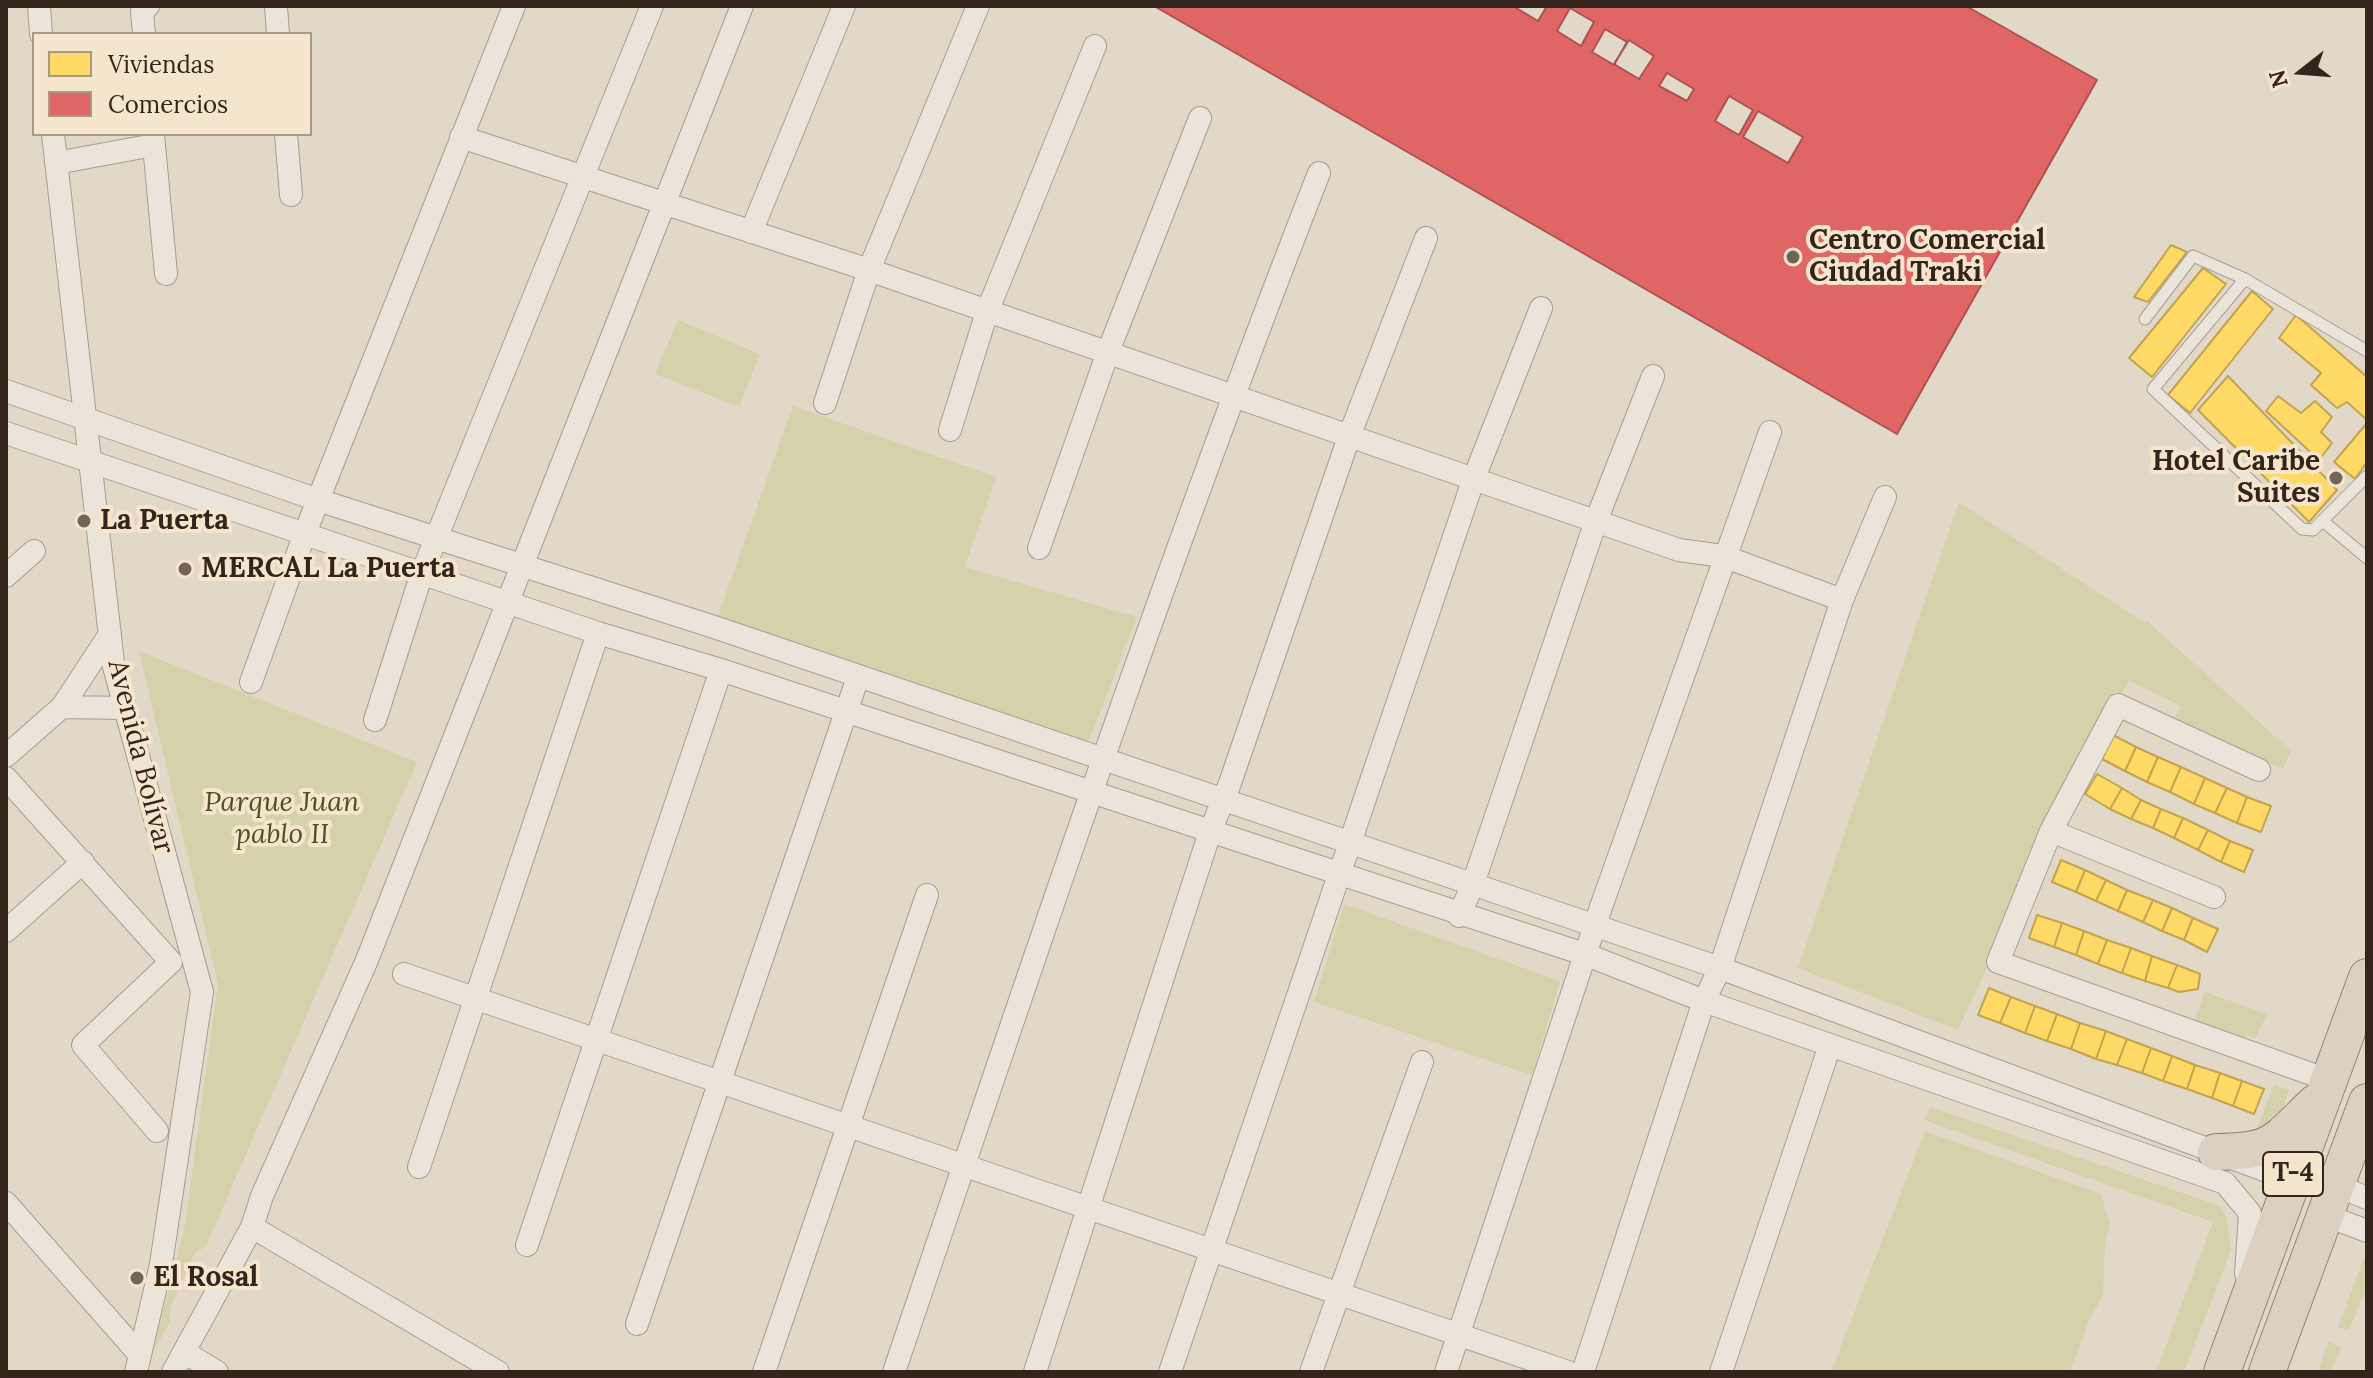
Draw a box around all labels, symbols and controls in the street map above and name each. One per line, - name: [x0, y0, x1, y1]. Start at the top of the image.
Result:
- legend: [32, 32, 312, 136]
- north arrow: [2261, 32, 2341, 112]
- text: Viviendas: [108, 49, 214, 80]
- text: N: [2262, 67, 2294, 91]
- text: Comercios: [108, 89, 228, 120]
- place label: Centro Comercial Ciudad Traki: [1809, 224, 2045, 290]
- marker: Centro Comercial Ciudad Traki: [1784, 248, 1802, 266]
- place label: Hotel Caribe Suites: [2152, 445, 2320, 511]
- marker: Hotel Caribe Suites: [2327, 469, 2345, 487]
- place label: La Puerta: [100, 504, 229, 538]
- marker: La Puerta: [75, 512, 93, 530]
- place label: MERCAL La Puerta: [201, 552, 456, 586]
- marker: MERCAL La Puerta: [176, 560, 194, 578]
- street label: Avenida Bolívar: [100, 656, 180, 858]
- park label: Parque Juan pablo II: [204, 786, 360, 852]
- road number: T-4: [2263, 1152, 2323, 1196]
- place label: El Rosal: [153, 1261, 258, 1295]
- marker: El Rosal: [128, 1269, 146, 1287]

